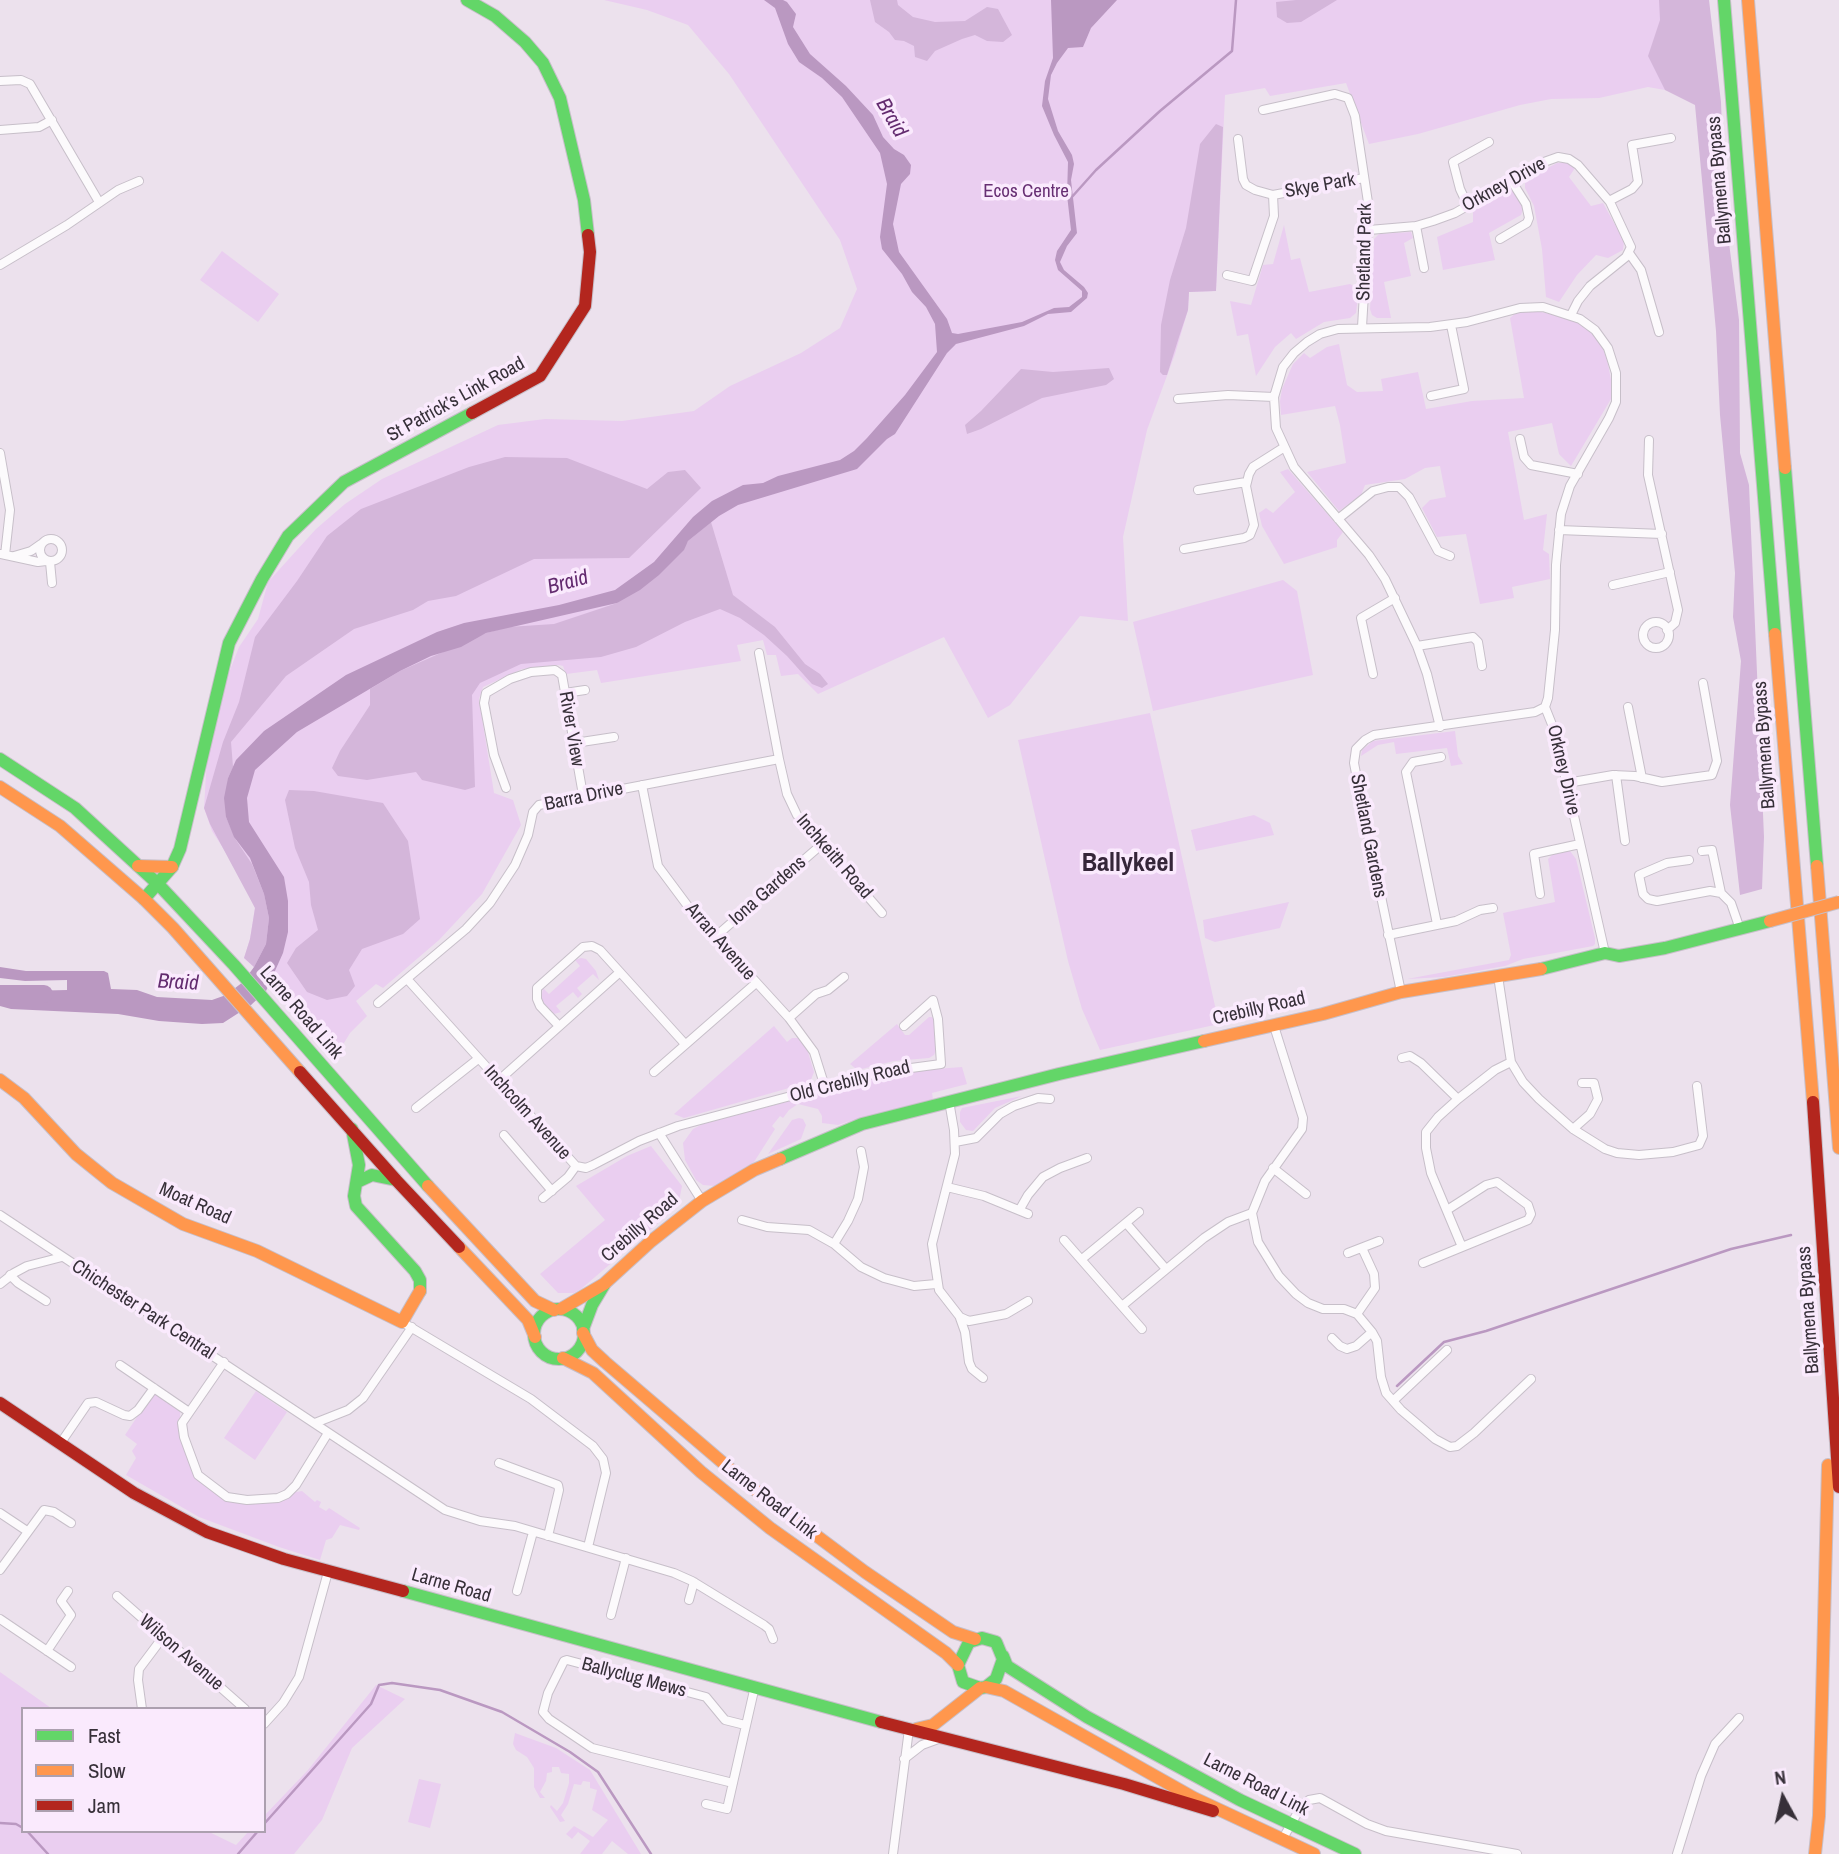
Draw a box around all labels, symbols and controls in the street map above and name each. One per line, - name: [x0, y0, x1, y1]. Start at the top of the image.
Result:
- water label: Braid: [870, 94, 912, 142]
- street label: Ballymena Bypass: [1703, 115, 1737, 245]
- street label: Orkney Drive: [1458, 153, 1550, 217]
- street label: Skye Park: [1283, 169, 1357, 203]
- park label: Ecos Centre: [983, 181, 1069, 203]
- street label: Shetland Park: [1353, 203, 1377, 301]
- street label: St Patrick’s Link Road: [383, 353, 529, 447]
- water label: Braid: [545, 566, 591, 600]
- street label: Ballymena Bypass: [1749, 680, 1781, 810]
- street label: River View: [553, 690, 589, 768]
- street label: Orkney Drive: [1542, 723, 1584, 817]
- street label: Shetland Gardens: [1345, 772, 1391, 900]
- street label: Barra Drive: [543, 778, 625, 816]
- street label: Inchkeith Road: [791, 810, 877, 904]
- district label: Ballykeel: [1082, 848, 1174, 880]
- street label: Iona Gardens: [725, 851, 811, 931]
- street label: Arran Avenue: [680, 899, 760, 985]
- street label: Larne Road Link: [255, 962, 347, 1064]
- water label: Braid: [157, 969, 199, 997]
- street label: Crebilly Road: [1210, 987, 1308, 1031]
- street label: Old Crebilly Road: [788, 1056, 912, 1108]
- street label: Inchcolm Avenue: [479, 1061, 575, 1165]
- street label: Moat Road: [156, 1178, 234, 1230]
- street label: Crebilly Road: [597, 1188, 683, 1268]
- street label: Ballymena Bypass: [1793, 1245, 1825, 1375]
- street label: Chichester Park Central: [67, 1255, 219, 1365]
- street label: Larne Road Link: [717, 1456, 821, 1544]
- street label: Larne Road: [409, 1564, 493, 1608]
- street label: Wilson Avenue: [134, 1610, 228, 1696]
- street label: Ballyclug Mews: [579, 1653, 689, 1703]
- legend: [21, 1707, 266, 1833]
- text: Fast: [88, 1721, 121, 1750]
- street label: Larne Road Link: [1200, 1749, 1312, 1821]
- text: Slow: [88, 1756, 125, 1785]
- north arrow: [1748, 1763, 1818, 1833]
- text: N: [1773, 1764, 1787, 1791]
- text: Jam: [88, 1791, 121, 1820]

